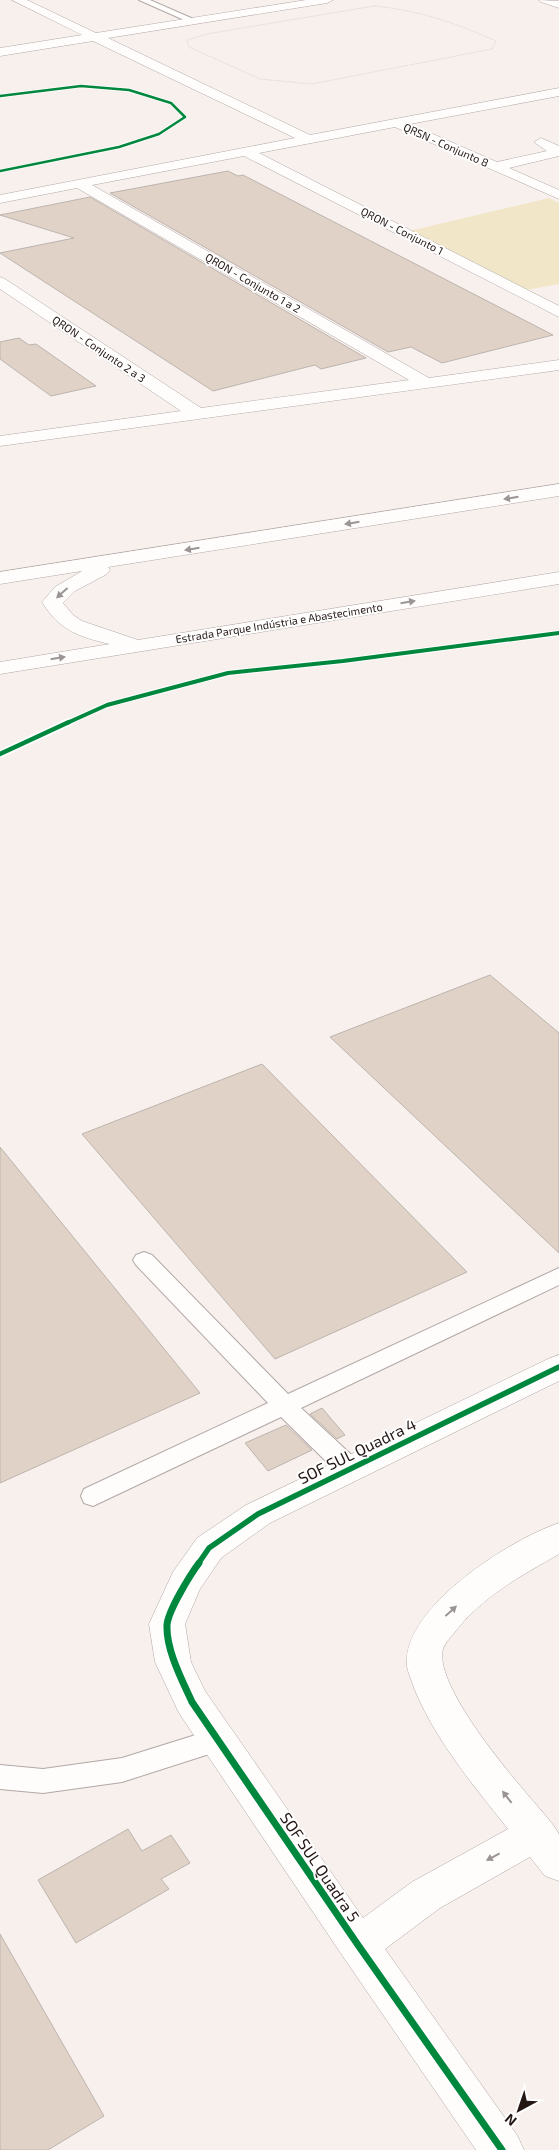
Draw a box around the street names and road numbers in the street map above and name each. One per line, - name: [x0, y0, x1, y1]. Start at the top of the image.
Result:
- street label: QRSN - Conjunto 8: [401, 120, 491, 170]
- street label: QRON - Conjunto 1: [358, 204, 446, 258]
- street label: QRON - Conjunto 1 a 2: [203, 250, 303, 316]
- street label: QRON - Conjunto 2 a 3: [50, 313, 148, 385]
- street label: Estrada Parque Indústria e Abastecimento: [174, 600, 383, 645]
- street label: SOF SUL Quadra 4: [295, 1414, 420, 1488]
- street label: SOF SUL Quadra 5: [276, 1808, 364, 1926]

